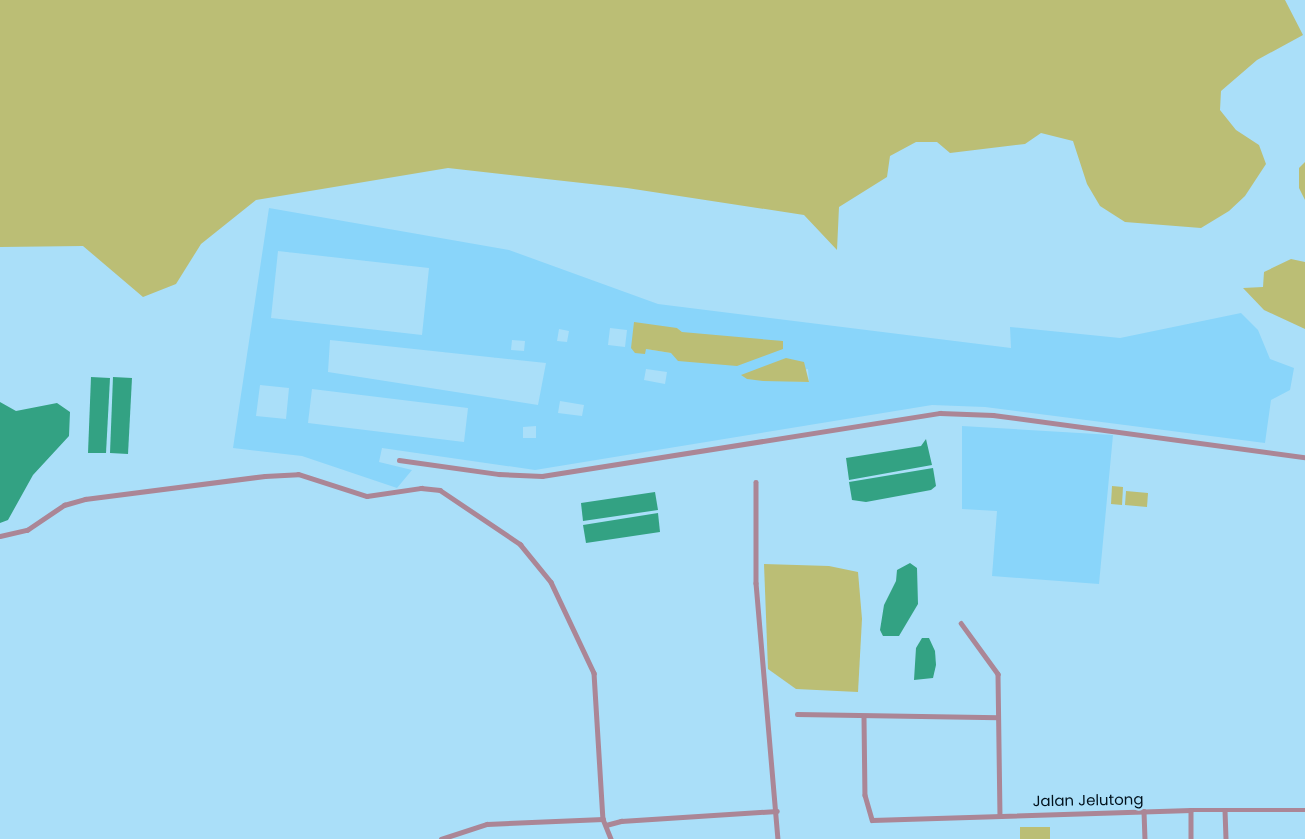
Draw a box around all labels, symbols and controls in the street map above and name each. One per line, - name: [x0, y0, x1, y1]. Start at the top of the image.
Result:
- street label: Jalan Jelutong: [1032, 790, 1144, 810]

